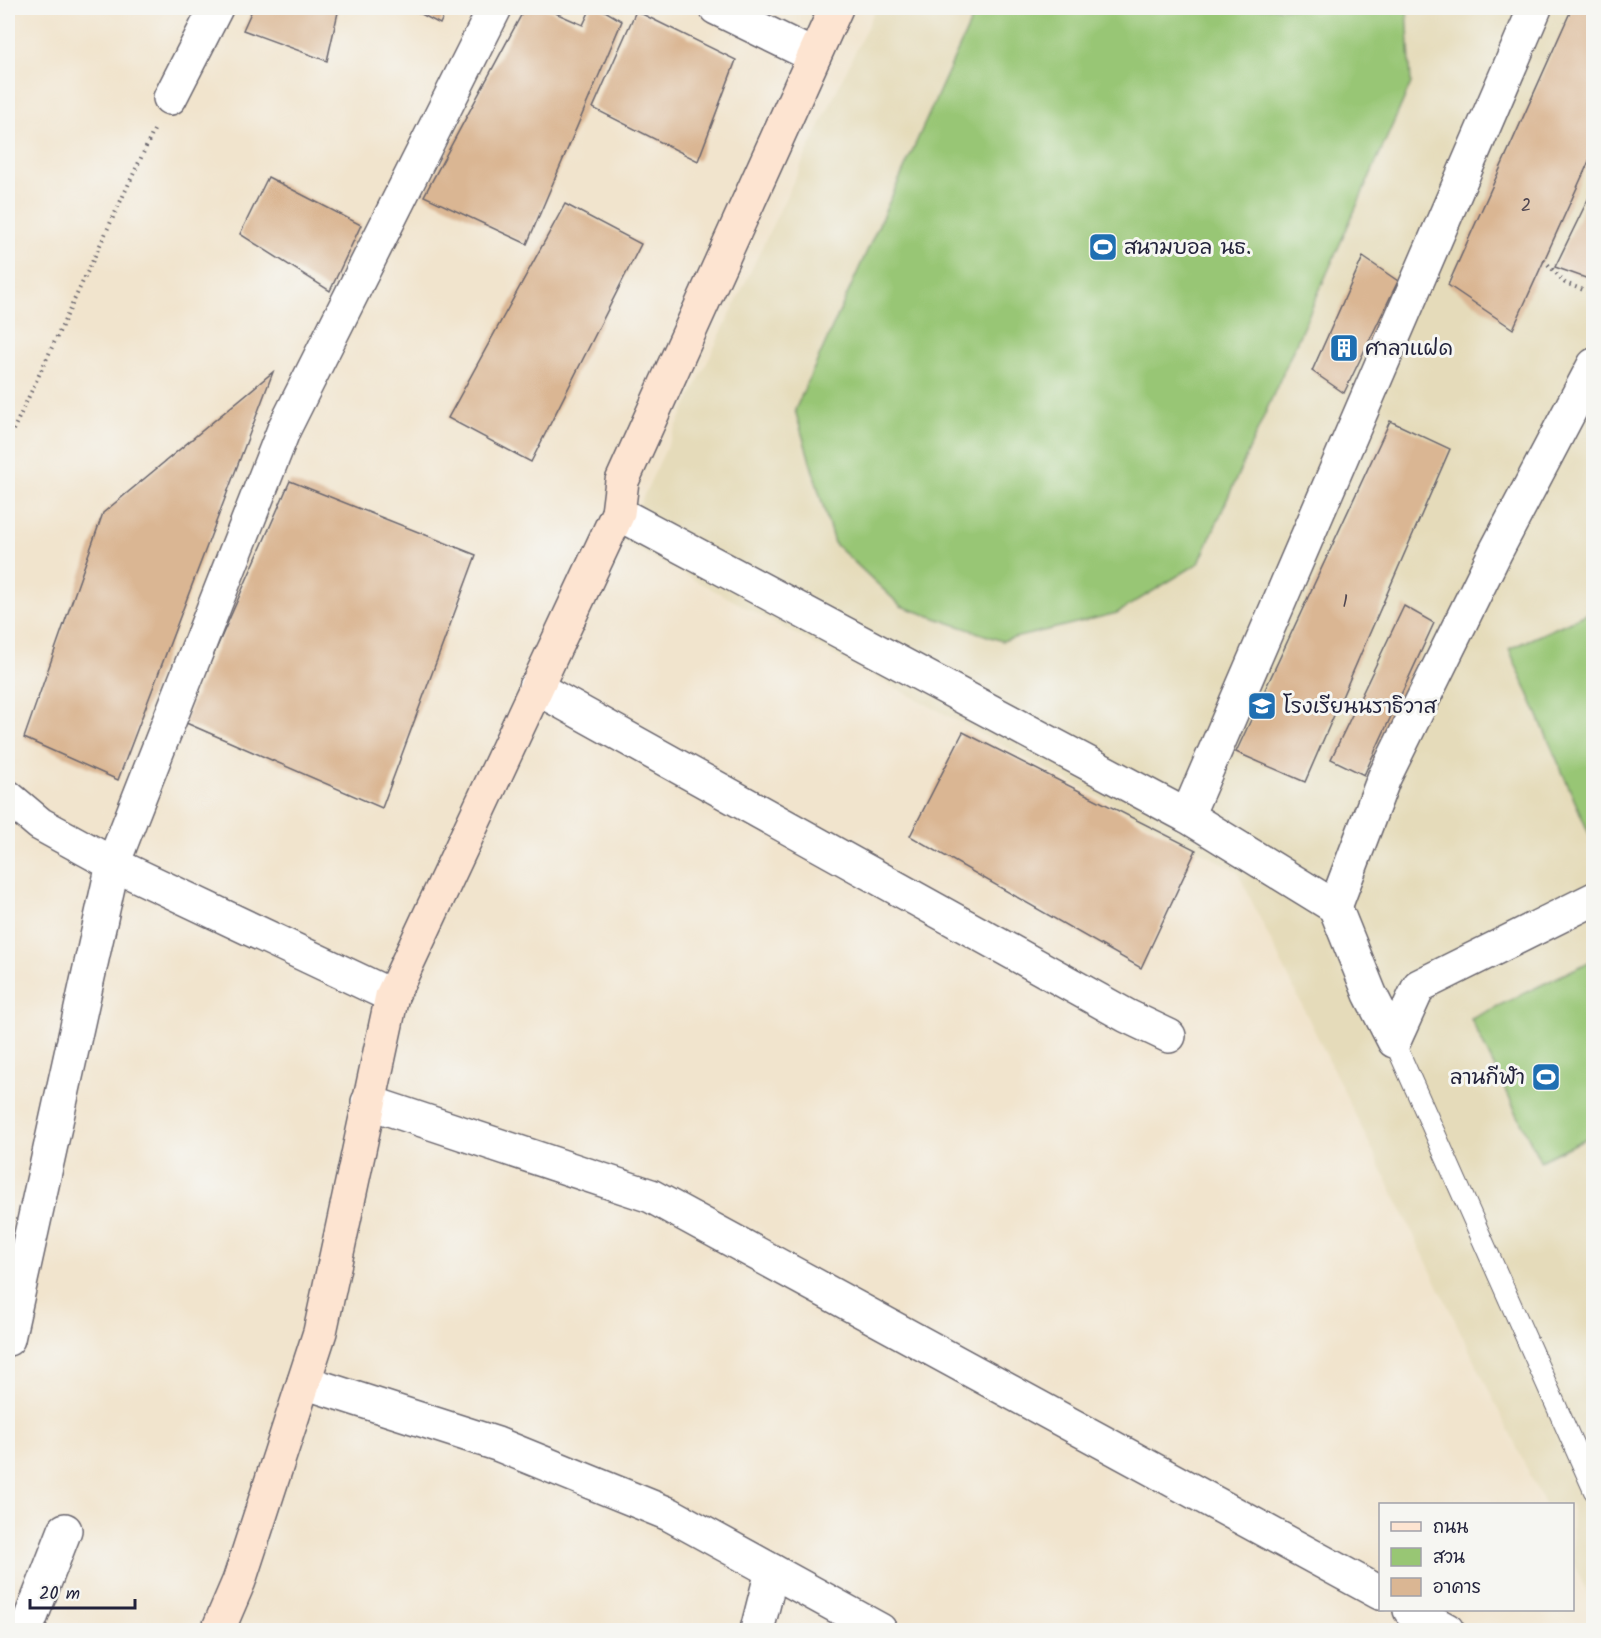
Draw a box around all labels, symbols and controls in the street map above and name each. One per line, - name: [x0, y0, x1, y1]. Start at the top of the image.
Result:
- house number: 2: [1521, 192, 1531, 221]
- sports icon: สนามบอล นธ.: [1087, 231, 1119, 263]
- place label: สนามบอล นธ.: [1124, 232, 1251, 265]
- building icon: ศาลาแฝด: [1328, 332, 1360, 364]
- place label: ศาลาแฝด: [1365, 333, 1453, 366]
- house number: 1: [1342, 588, 1348, 617]
- school or university icon: โรงเรียนนราธิวาส: [1246, 690, 1278, 722]
- place label: โรงเรียนนราธิวาส: [1283, 691, 1438, 724]
- sports icon: ลานกีฬา: [1530, 1061, 1562, 1093]
- place label: ลานกีฬา: [1450, 1062, 1525, 1095]
- legend: [1379, 1503, 1574, 1611]
- text: ถนน: [1433, 1514, 1468, 1543]
- text: สวน: [1433, 1544, 1465, 1573]
- scale bar: [30, 1572, 135, 1610]
- text: อาคาร: [1433, 1574, 1481, 1603]
- text: 20 m: [39, 1580, 80, 1609]

